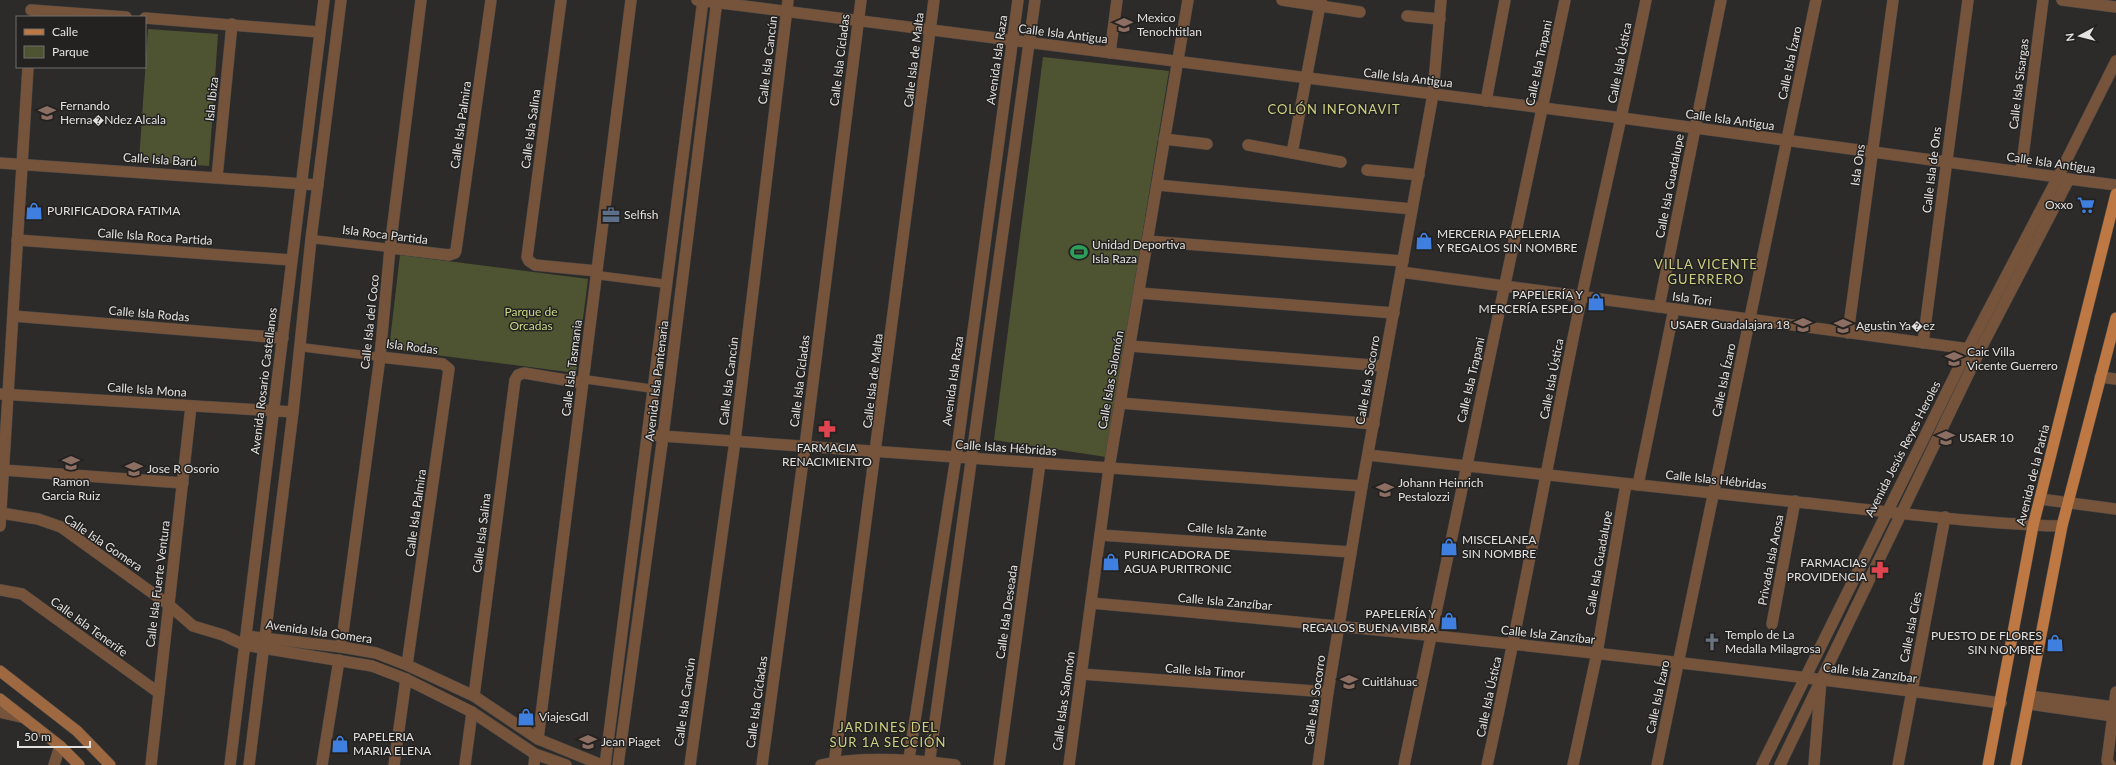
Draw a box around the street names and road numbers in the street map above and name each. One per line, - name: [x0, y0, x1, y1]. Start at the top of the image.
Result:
- street label: Calle Isla de Malta: [900, 12, 927, 108]
- street label: Calle Isla Cícladas: [826, 13, 853, 107]
- street label: Avenida Isla Raza: [983, 14, 1010, 106]
- street label: Calle Isla Cancún: [755, 15, 780, 105]
- street label: Calle Isla Trapani: [1522, 19, 1555, 107]
- street label: Calle Isla Antigua: [1018, 21, 1109, 46]
- street label: Calle Isla Ústica: [1604, 21, 1635, 105]
- street label: Calle Isla Ízaro: [1774, 25, 1805, 101]
- street label: Calle Isla Sisargas: [2005, 38, 2032, 130]
- street label: Calle Isla Antigua: [1363, 65, 1454, 90]
- street label: Isla Ibiza: [202, 76, 221, 122]
- street label: Calle Isla Palmira: [447, 80, 474, 170]
- street label: Calle Isla Salina: [518, 88, 544, 170]
- street label: Calle Isla Antigua: [1685, 106, 1776, 133]
- street label: Calle Isla de Ons: [1919, 126, 1944, 214]
- street label: Calle Isla Guadalupe: [1652, 133, 1687, 239]
- street label: Isla Ons: [1847, 143, 1868, 187]
- street label: Calle Isla Barú: [123, 149, 197, 170]
- street label: Calle Isla Antigua: [2006, 149, 2097, 176]
- street label: Isla Roca Partida: [341, 222, 429, 247]
- street label: Calle Isla Roca Partida: [97, 225, 213, 248]
- street label: Calle Isla del Coco: [357, 274, 382, 370]
- street label: Isla Tori: [1671, 288, 1713, 309]
- street label: Calle Isla Rodas: [108, 302, 190, 325]
- street label: Avenida Rosario Castellanos: [247, 307, 280, 455]
- street label: Calle Isla Tasmania: [558, 319, 585, 417]
- street label: Avenida Isla Pantenaria: [642, 320, 671, 442]
- street label: Calle Islas Salomón: [1094, 329, 1127, 430]
- street label: Calle Isla de Malta: [859, 333, 886, 429]
- street label: Calle Isla Cícladas: [786, 334, 813, 428]
- street label: Calle Isla Socorro: [1352, 334, 1383, 426]
- street label: Avenida Isla Raza: [939, 335, 966, 427]
- street label: Isla Rodas: [385, 336, 439, 357]
- street label: Calle Isla Cancún: [716, 336, 741, 426]
- street label: Calle Isla Trapani: [1453, 336, 1488, 424]
- street label: Calle Isla Ústica: [1536, 337, 1567, 421]
- street label: Calle Isla Ízaro: [1708, 342, 1739, 418]
- street label: Avenida Jesús Reyes Heroles: [1862, 378, 1943, 519]
- street label: Calle Isla Mona: [107, 379, 187, 400]
- street label: Avenida de la Patria: [2013, 423, 2052, 527]
- street label: Calle Islas Hébridas: [955, 436, 1057, 459]
- street label: Calle Islas Hébridas: [1665, 467, 1767, 492]
- street label: Calle Isla Palmira: [402, 468, 429, 558]
- street label: Calle Isla Salina: [469, 492, 494, 574]
- street label: Calle Isla Guadalupe: [1582, 509, 1615, 616]
- street label: Calle Isla Gomera: [61, 511, 145, 574]
- street label: Privada Isla Arosa: [1754, 513, 1787, 607]
- street label: Calle Isla Zante: [1187, 519, 1267, 540]
- street label: Calle Isla Fuerte Ventura: [142, 520, 173, 648]
- street label: Calle Isla Deseada: [992, 564, 1021, 660]
- street label: Calle Isla Zanzíbar: [1177, 590, 1273, 613]
- street label: Calle Isla Cíes: [1896, 590, 1925, 664]
- street label: Calle Isla Tenerife: [48, 594, 131, 660]
- street label: Avenida Isla Gomera: [265, 617, 373, 646]
- street label: Calle Isla Zanzíbar: [1500, 622, 1597, 647]
- street label: Calle Islas Salomón: [1049, 650, 1078, 751]
- street label: Calle Isla Socorro: [1301, 654, 1328, 746]
- street label: Calle Isla Cícladas: [743, 655, 770, 749]
- street label: Calle Isla Ústica: [1473, 655, 1504, 739]
- street label: Calle Isla Cancún: [671, 657, 698, 747]
- street label: Calle Isla Ízaro: [1642, 659, 1673, 735]
- street label: Calle Isla Zanzíbar: [1822, 659, 1919, 686]
- street label: Calle Isla Timor: [1165, 660, 1246, 681]

